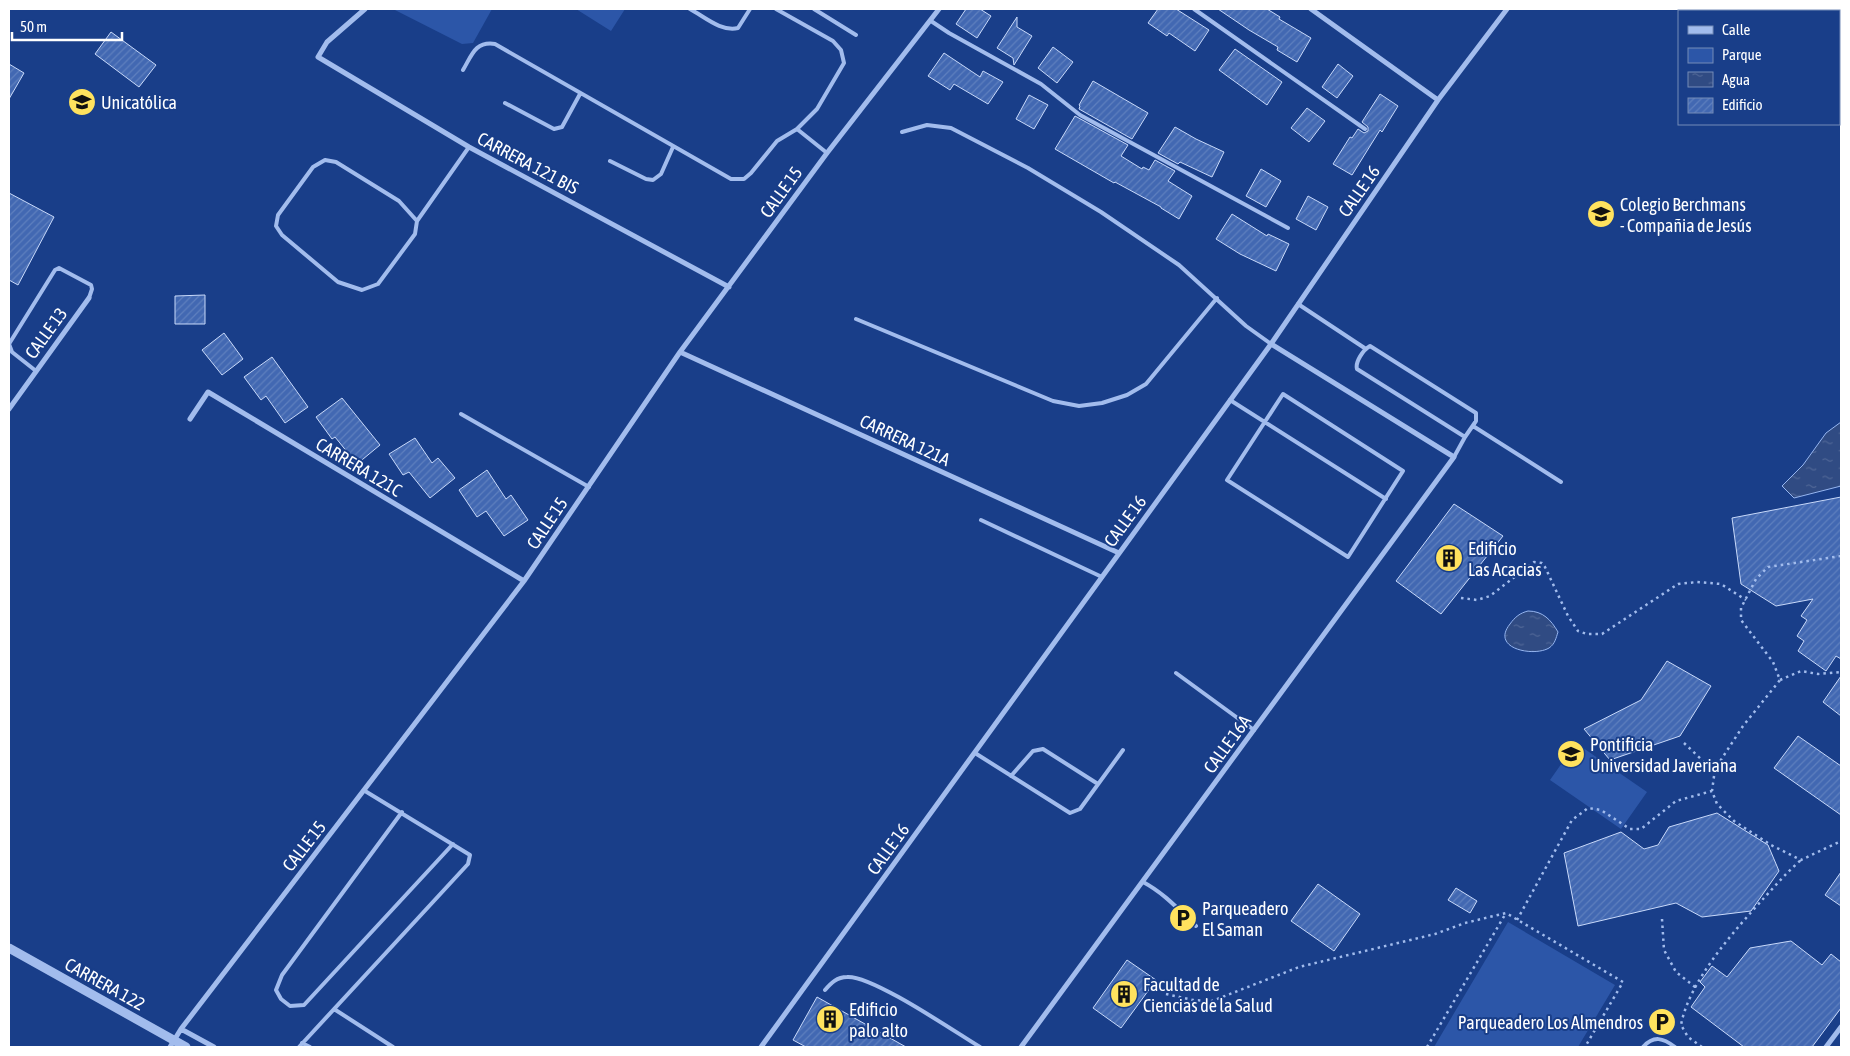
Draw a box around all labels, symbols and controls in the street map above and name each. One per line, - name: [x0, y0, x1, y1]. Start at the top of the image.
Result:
- scale bar: [12, 10, 122, 42]
- legend: [1678, 10, 1840, 125]
- text: 50 m: [20, 18, 47, 35]
- text: Calle: [1722, 21, 1751, 38]
- text: Parque: [1722, 46, 1762, 63]
- text: Agua: [1722, 71, 1750, 88]
- school or university icon: Unicatólica: [67, 87, 97, 117]
- place label: Unicatólica: [101, 92, 177, 113]
- text: Edificio: [1722, 96, 1763, 113]
- street label: CARRERA 121 BIS: [474, 128, 582, 199]
- street label: CALLE 16: [1334, 161, 1384, 221]
- street label: CALLE 15: [755, 162, 807, 222]
- place label: Colegio Berchmans - Compañia de Jesús: [1620, 194, 1752, 236]
- school or university icon: Colegio Berchmans - Compañia de Jesús: [1586, 199, 1616, 229]
- street label: CALLE 13: [20, 303, 72, 363]
- street label: CARRERA 121A: [857, 410, 954, 470]
- street label: CARRERA 121C: [312, 433, 406, 501]
- street label: CALLE 16: [1099, 491, 1151, 551]
- street label: CALLE 15: [522, 493, 572, 553]
- place label: Edificio Las Acacias: [1468, 538, 1542, 580]
- building icon: Edificio Las Acacias: [1434, 543, 1464, 573]
- street label: CALLE 16A: [1199, 711, 1255, 777]
- place label: Pontificia Universidad Javeriana: [1590, 734, 1737, 776]
- school or university icon: Pontificia Universidad Javeriana: [1556, 739, 1586, 769]
- street label: CALLE 15: [278, 817, 330, 875]
- street label: CALLE 16: [862, 819, 914, 879]
- place label: Parqueadero El Saman: [1202, 898, 1288, 940]
- parking icon: Parqueadero El Saman: [1168, 903, 1198, 933]
- street label: CARRERA 122: [61, 953, 149, 1015]
- place label: Facultad de Ciencias de la Salud: [1143, 974, 1273, 1016]
- building icon: Facultad de Ciencias de la Salud: [1109, 979, 1139, 1009]
- place label: Edificio palo alto: [849, 999, 908, 1041]
- building icon: Edificio palo alto: [815, 1004, 845, 1034]
- parking icon: Parqueadero Los Almendros: [1647, 1007, 1677, 1037]
- place label: Parqueadero Los Almendros: [1458, 1012, 1643, 1033]

